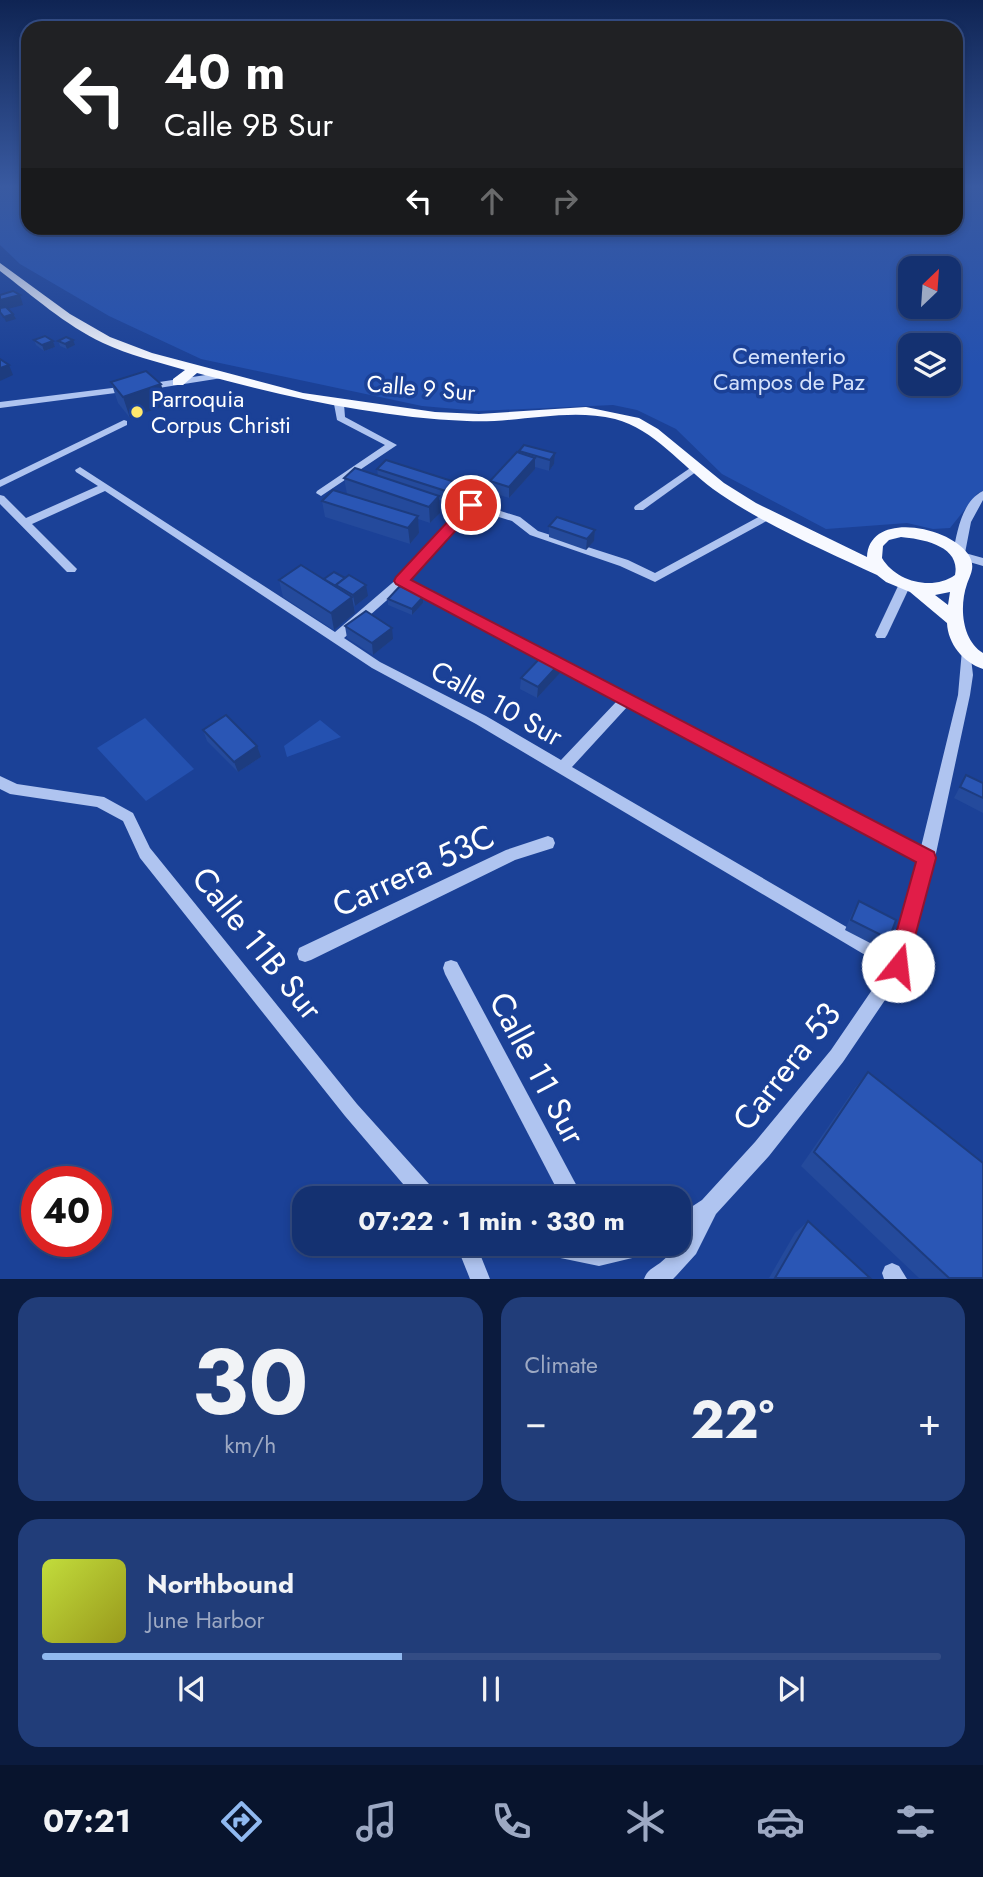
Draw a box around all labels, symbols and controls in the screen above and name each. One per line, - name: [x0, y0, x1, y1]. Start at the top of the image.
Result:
- text: 40 m: [164, 37, 286, 107]
- icon: left: [49, 49, 140, 140]
- text: Calle 9B Sur: [164, 102, 333, 148]
- icon: left: [400, 182, 438, 220]
- icon: ahead: [473, 182, 511, 220]
- icon: right: [546, 182, 584, 220]
- north arrow: [898, 256, 961, 318]
- map controls: [898, 256, 961, 396]
- button: layers: [898, 333, 961, 396]
- park label: Cementerio Campos de Paz: [713, 339, 865, 399]
- street label: Calle 9 Sur: [365, 366, 477, 410]
- place label: Parroquia Corpus Christi: [151, 382, 291, 442]
- marker: Parroquia Corpus Christi: [129, 404, 145, 420]
- pin: [441, 475, 501, 535]
- icon: arrive: [452, 486, 490, 524]
- street label: Calle 10 Sur: [423, 650, 571, 757]
- street label: Carrera 53C: [324, 812, 502, 929]
- street label: Calle 11B Sur: [181, 857, 335, 1031]
- position arrow: [861, 929, 935, 1003]
- street label: Calle 11 Sur: [478, 984, 598, 1154]
- street label: Carrera 53: [721, 992, 852, 1140]
- speed limit sign: 40: [21, 1166, 112, 1257]
- text: 07:22 · 1 min · 330 m: [358, 1202, 625, 1240]
- text: 30: [192, 1317, 309, 1448]
- text: Climate: [525, 1348, 598, 1382]
- text: 22°: [690, 1382, 774, 1458]
- text: −: [525, 1394, 547, 1449]
- text: +: [918, 1394, 941, 1449]
- text: km/h: [224, 1428, 276, 1462]
- text: Northbound: [147, 1565, 294, 1603]
- text: June Harbor: [147, 1603, 264, 1637]
- icon: previous: [173, 1670, 211, 1708]
- icon: pause: [472, 1670, 510, 1708]
- icon: next: [772, 1670, 810, 1708]
- icon: directions: [217, 1797, 266, 1846]
- icon: music: [352, 1797, 401, 1846]
- icon: phone: [487, 1797, 536, 1846]
- icon: climate: [621, 1797, 670, 1846]
- icon: car: [756, 1797, 805, 1846]
- icon: filters: [891, 1797, 940, 1846]
- text: 07:21: [43, 1798, 131, 1844]

